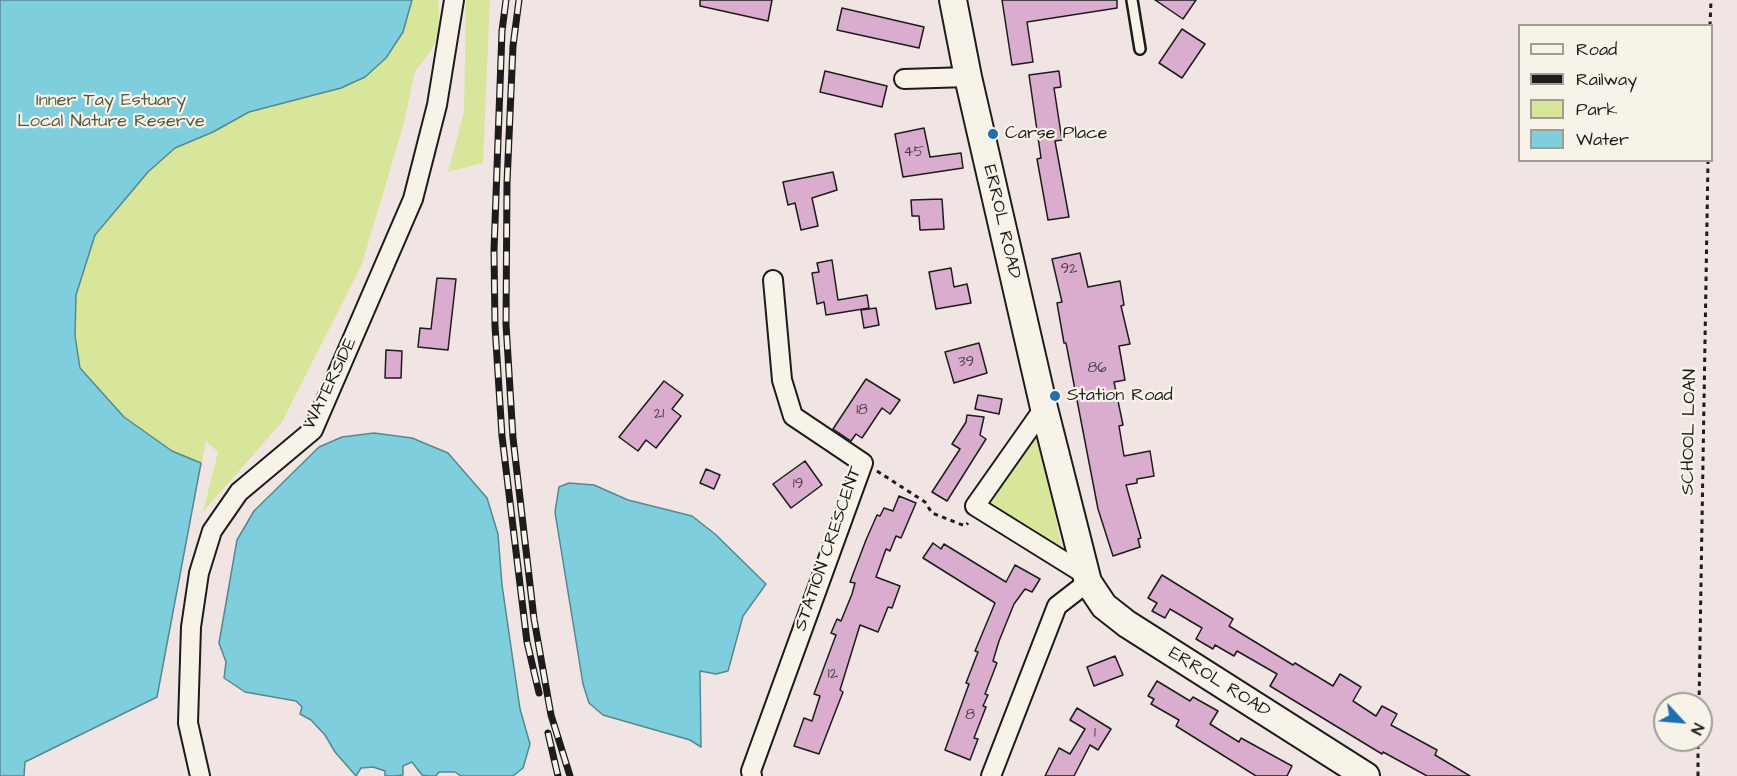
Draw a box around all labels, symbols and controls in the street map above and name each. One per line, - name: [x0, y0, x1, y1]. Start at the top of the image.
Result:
- legend: [1518, 24, 1713, 162]
- text: Road: [1576, 37, 1617, 62]
- text: Railway: [1576, 67, 1637, 92]
- park label: Inner Tay Estuary Local Nature Reserve: [17, 90, 205, 132]
- text: Park: [1576, 97, 1618, 122]
- place label: Carse Place: [1005, 123, 1107, 145]
- marker: Carse Place: [986, 127, 1000, 141]
- text: Water: [1576, 127, 1629, 152]
- house number: 45: [904, 144, 924, 162]
- street label: ERROL ROAD: [977, 163, 1025, 281]
- house number: 92: [1060, 261, 1078, 279]
- street label: WATERSIDE: [299, 334, 363, 434]
- house number: 39: [958, 354, 974, 372]
- house number: 86: [1087, 360, 1107, 378]
- street label: SCHOOL LOAN: [1678, 369, 1702, 495]
- place label: Station Road: [1067, 385, 1173, 407]
- marker: Station Road: [1048, 389, 1062, 403]
- house number: 18: [856, 402, 868, 420]
- house number: 21: [654, 406, 664, 424]
- street label: STATION CRESCENT: [791, 464, 867, 634]
- house number: 19: [793, 476, 803, 494]
- street label: ERROL ROAD: [1164, 643, 1274, 723]
- house number: 12: [828, 666, 838, 684]
- north arrow: [1653, 692, 1713, 752]
- house number: 8: [965, 707, 975, 725]
- text: N: [1685, 720, 1709, 738]
- house number: 1: [1094, 725, 1096, 743]

